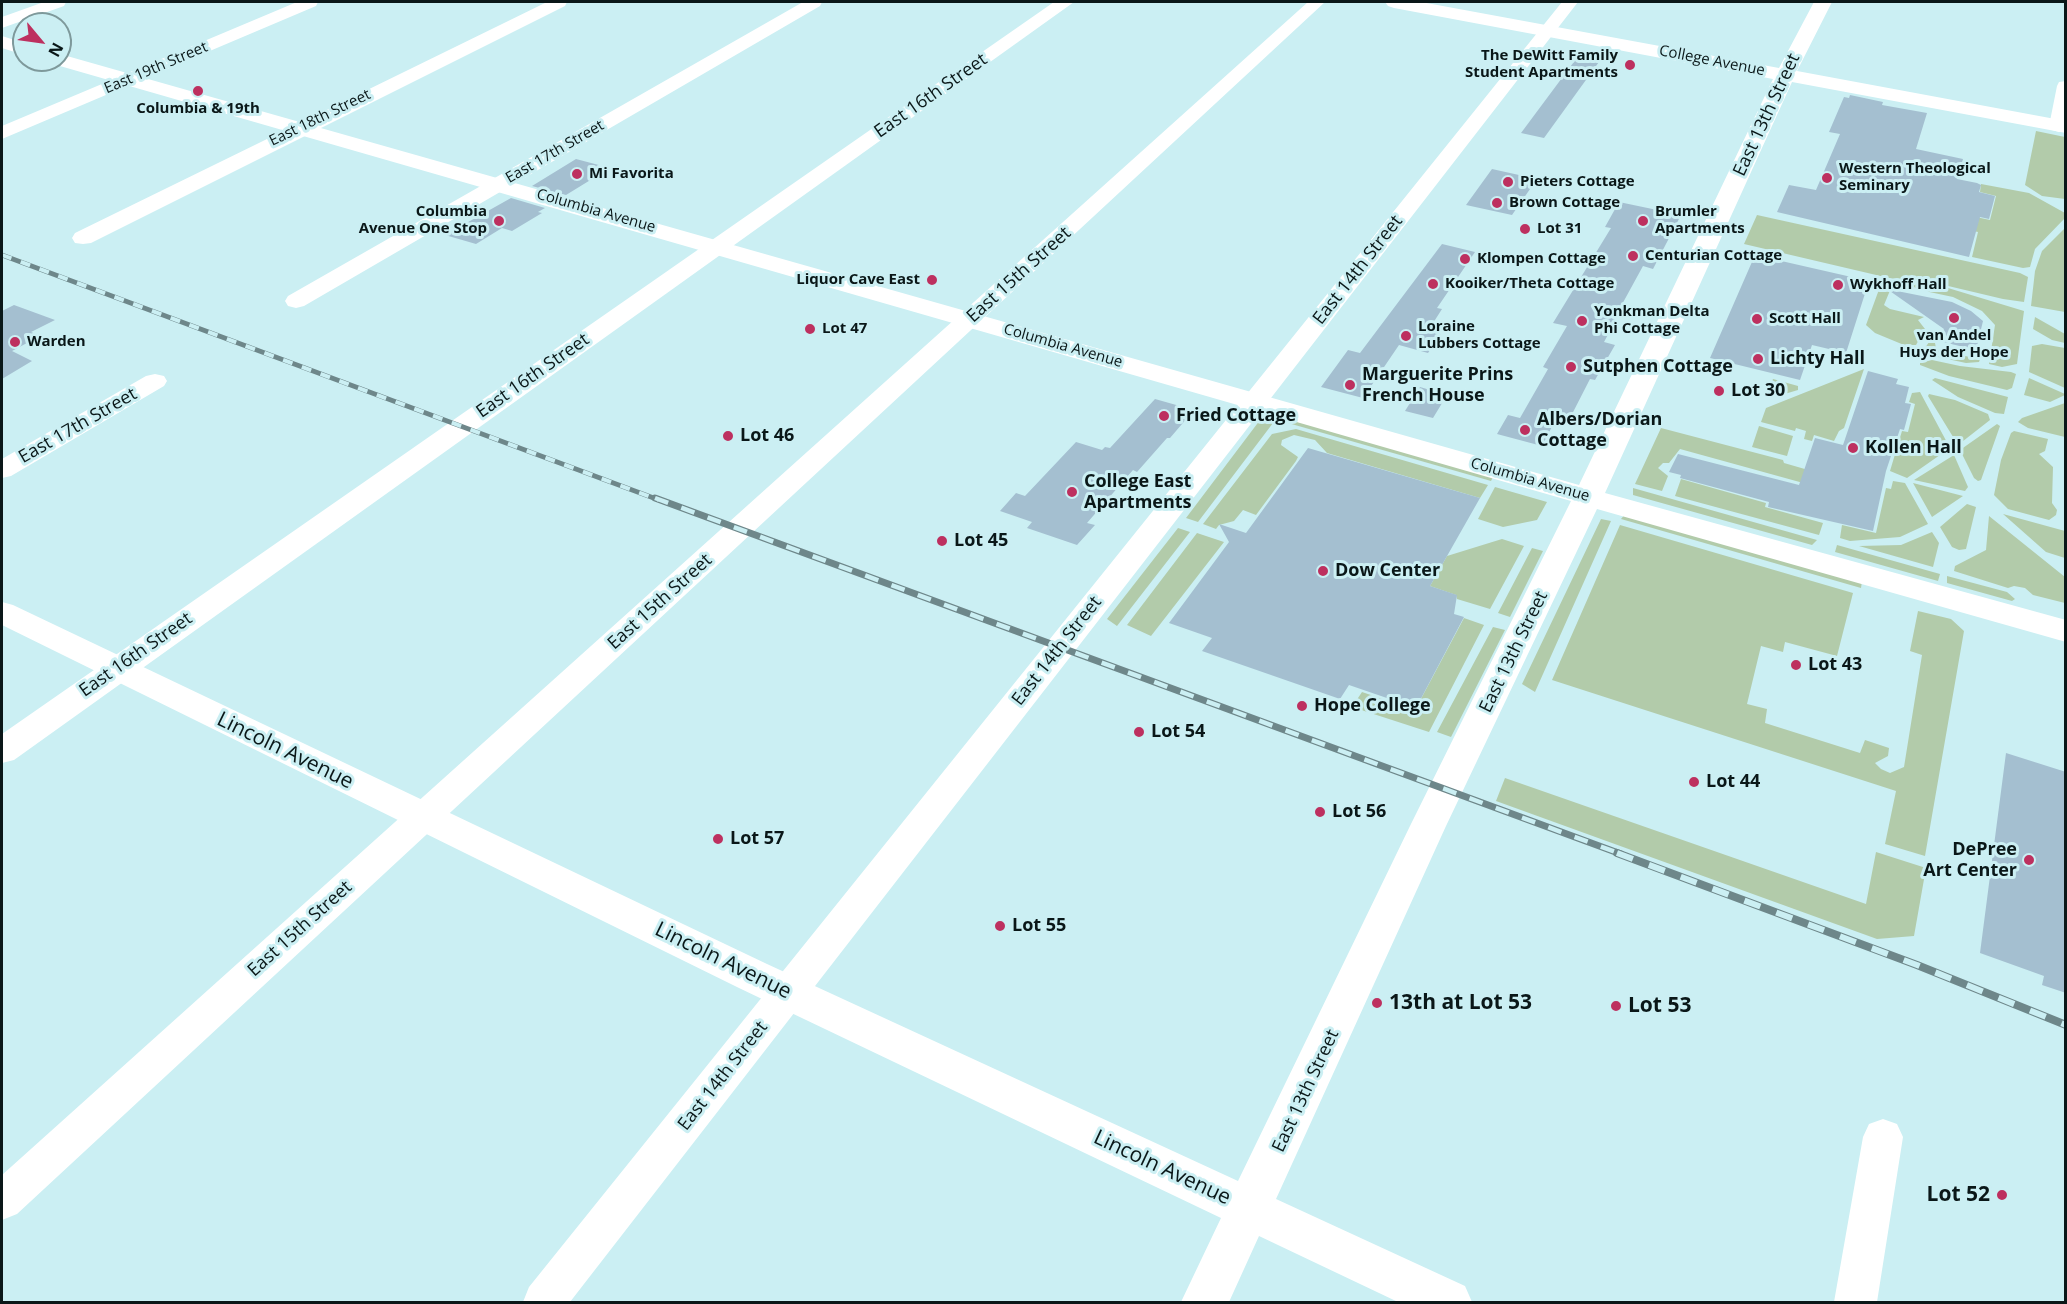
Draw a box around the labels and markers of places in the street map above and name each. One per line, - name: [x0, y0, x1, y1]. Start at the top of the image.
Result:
- place label: The DeWitt Family Student Apartments: [1465, 47, 1618, 82]
- marker: The DeWitt Family Student Apartments: [1623, 58, 1637, 72]
- marker: Columbia & 19th: [191, 84, 205, 98]
- place label: Columbia & 19th: [136, 100, 260, 118]
- place label: Western Theological Seminary: [1839, 160, 1991, 195]
- place label: Mi Favorita: [589, 165, 674, 183]
- marker: Mi Favorita: [570, 167, 584, 181]
- marker: Western Theological Seminary: [1820, 171, 1834, 185]
- place label: Pieters Cottage: [1520, 173, 1635, 191]
- marker: Pieters Cottage: [1501, 175, 1515, 189]
- place label: Brown Cottage: [1509, 194, 1620, 212]
- marker: Brown Cottage: [1490, 196, 1504, 210]
- place label: Columbia Avenue One Stop: [359, 203, 487, 238]
- place label: Brumler Apartments: [1655, 203, 1745, 238]
- marker: Columbia Avenue One Stop: [492, 214, 506, 228]
- marker: Brumler Apartments: [1636, 214, 1650, 228]
- place label: Lot 31: [1537, 220, 1582, 238]
- marker: Lot 31: [1518, 222, 1532, 236]
- place label: Centurian Cottage: [1645, 247, 1782, 265]
- marker: Centurian Cottage: [1626, 249, 1640, 263]
- place label: Klompen Cottage: [1477, 250, 1606, 268]
- marker: Klompen Cottage: [1458, 252, 1472, 266]
- place label: Liquor Cave East: [796, 271, 920, 289]
- marker: Liquor Cave East: [925, 273, 939, 287]
- place label: Kooiker/Theta Cottage: [1445, 275, 1614, 293]
- place label: Wykhoff Hall: [1850, 276, 1947, 294]
- marker: Kooiker/Theta Cottage: [1426, 277, 1440, 291]
- marker: Wykhoff Hall: [1831, 278, 1845, 292]
- place label: Yonkman Delta Phi Cottage: [1594, 303, 1709, 338]
- place label: Scott Hall: [1769, 310, 1841, 328]
- marker: van Andel Huys der Hope: [1947, 311, 1961, 325]
- marker: Scott Hall: [1750, 312, 1764, 326]
- marker: Yonkman Delta Phi Cottage: [1575, 314, 1589, 328]
- place label: Loraine Lubbers Cottage: [1418, 318, 1541, 353]
- place label: Lot 47: [822, 320, 867, 338]
- marker: Lot 47: [803, 322, 817, 336]
- place label: van Andel Huys der Hope: [1899, 327, 2009, 362]
- marker: Loraine Lubbers Cottage: [1399, 329, 1413, 343]
- place label: Warden: [27, 333, 86, 351]
- marker: Warden: [8, 335, 22, 349]
- place label: Lichty Hall: [1770, 348, 1865, 370]
- marker: Lichty Hall: [1751, 352, 1765, 366]
- place label: Sutphen Cottage: [1583, 356, 1733, 378]
- marker: Sutphen Cottage: [1564, 360, 1578, 374]
- place label: Marguerite Prins French House: [1362, 364, 1513, 406]
- marker: Marguerite Prins French House: [1343, 378, 1357, 392]
- place label: Lot 30: [1731, 380, 1785, 402]
- marker: Lot 30: [1712, 384, 1726, 398]
- place label: Fried Cottage: [1176, 405, 1296, 427]
- marker: Fried Cottage: [1157, 409, 1171, 423]
- place label: Albers/Dorian Cottage: [1537, 409, 1662, 452]
- marker: Albers/Dorian Cottage: [1518, 423, 1532, 437]
- place label: Lot 46: [740, 425, 794, 447]
- marker: Lot 46: [721, 429, 735, 443]
- place label: Kollen Hall: [1865, 437, 1962, 459]
- marker: Kollen Hall: [1846, 441, 1860, 455]
- place label: College East Apartments: [1084, 471, 1192, 514]
- marker: College East Apartments: [1065, 485, 1079, 499]
- place label: Lot 45: [954, 530, 1008, 552]
- marker: Lot 45: [935, 534, 949, 548]
- place label: Dow Center: [1335, 560, 1440, 582]
- marker: Dow Center: [1316, 564, 1330, 578]
- place label: Lot 43: [1808, 654, 1862, 676]
- marker: Lot 43: [1789, 658, 1803, 672]
- place label: Hope College: [1314, 695, 1431, 717]
- marker: Hope College: [1295, 699, 1309, 713]
- place label: Lot 54: [1151, 721, 1205, 743]
- marker: Lot 54: [1132, 725, 1146, 739]
- place label: Lot 44: [1706, 771, 1760, 793]
- marker: Lot 44: [1687, 775, 1701, 789]
- place label: Lot 56: [1332, 801, 1386, 823]
- marker: Lot 56: [1313, 805, 1327, 819]
- place label: Lot 57: [730, 828, 784, 850]
- marker: Lot 57: [711, 832, 725, 846]
- place label: DePree Art Center: [1923, 839, 2017, 882]
- marker: DePree Art Center: [2022, 853, 2036, 867]
- place label: Lot 55: [1012, 915, 1066, 937]
- marker: Lot 55: [993, 919, 1007, 933]
- place label: 13th at Lot 53: [1389, 990, 1532, 1016]
- place label: Lot 53: [1628, 993, 1691, 1019]
- marker: 13th at Lot 53: [1370, 996, 1384, 1010]
- marker: Lot 53: [1609, 999, 1623, 1013]
- place label: Lot 52: [1927, 1182, 1990, 1208]
- marker: Lot 52: [1995, 1188, 2009, 1202]

